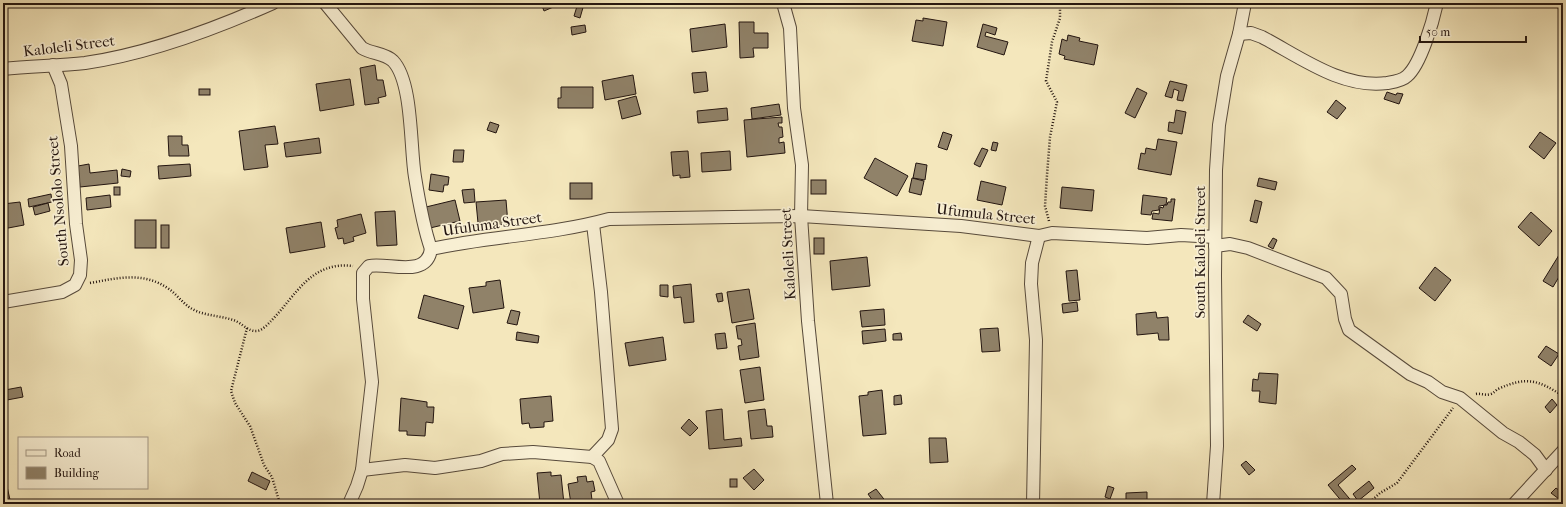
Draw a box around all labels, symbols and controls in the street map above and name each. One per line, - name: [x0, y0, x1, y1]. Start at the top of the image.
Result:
- scale bar: [1420, 18, 1526, 44]
- text: 50 m: [1426, 25, 1450, 39]
- street label: Kaloleli Street: [22, 31, 117, 61]
- street label: South Nsololo Street: [43, 134, 73, 267]
- street label: South Kaloleli Street: [1191, 185, 1209, 318]
- street label: Ufumula Street: [935, 200, 1037, 228]
- street label: Kaloleli Street: [777, 207, 799, 301]
- street label: Ufuluma Street: [441, 208, 543, 240]
- legend: [18, 437, 148, 489]
- text: Road: [54, 446, 81, 460]
- text: Building: [54, 466, 99, 480]

